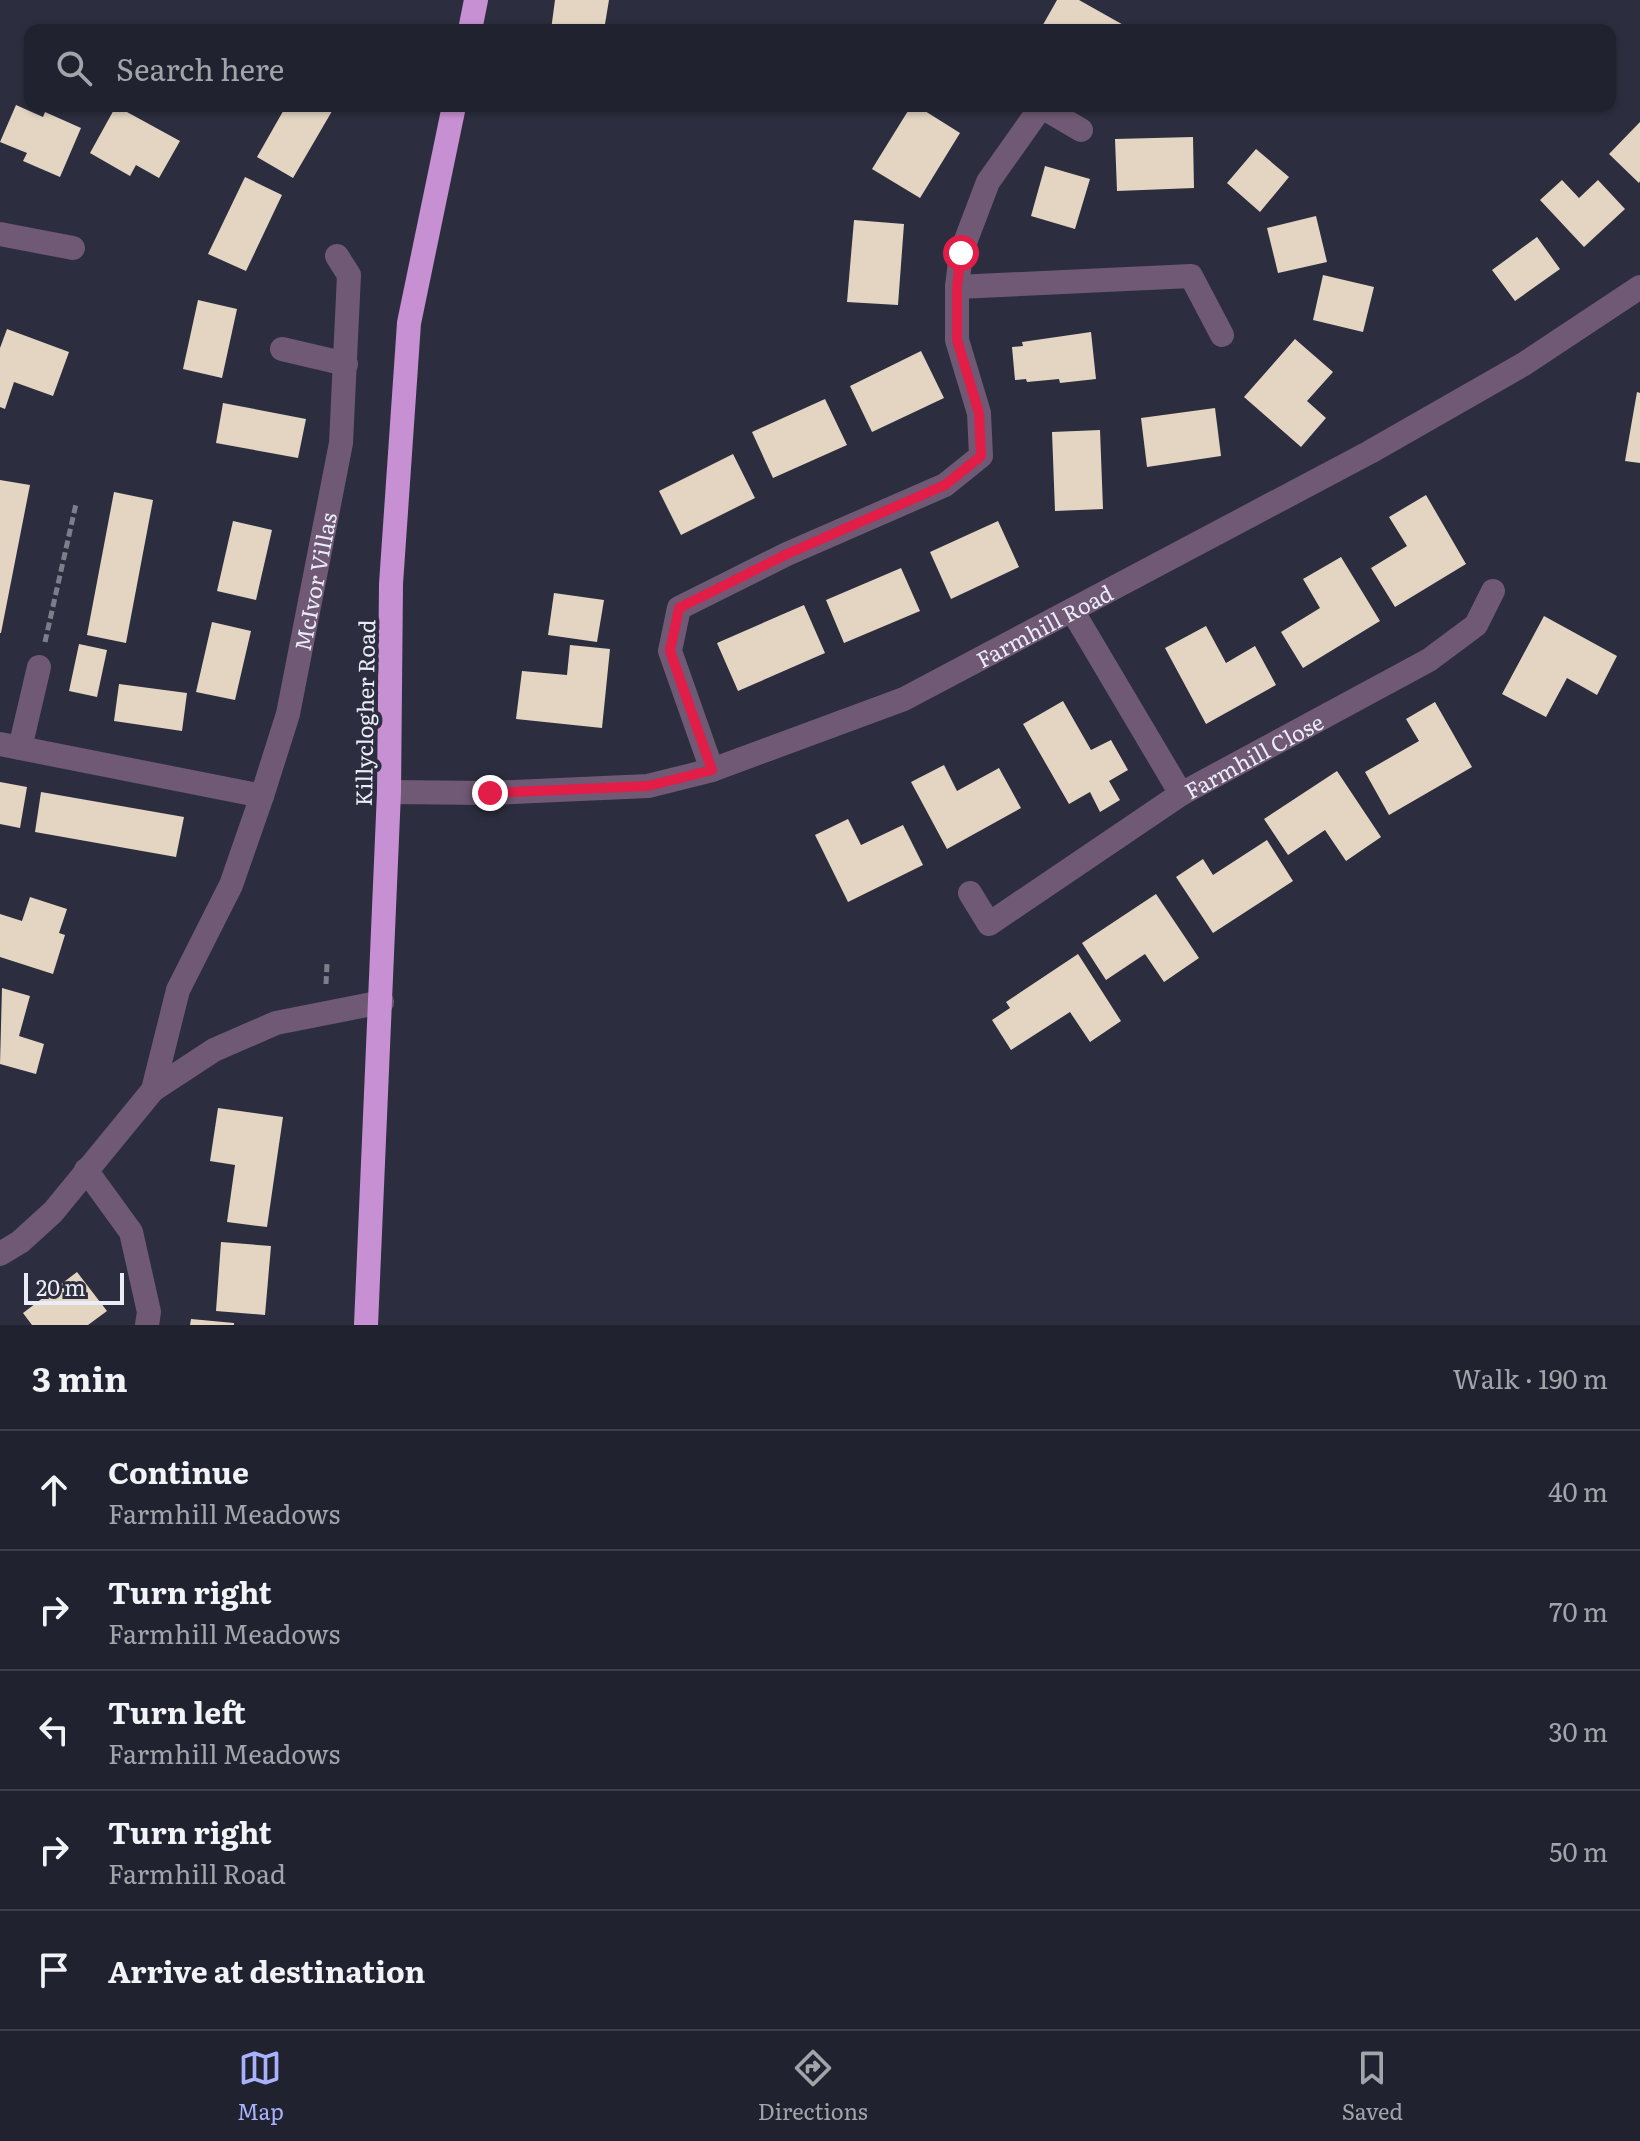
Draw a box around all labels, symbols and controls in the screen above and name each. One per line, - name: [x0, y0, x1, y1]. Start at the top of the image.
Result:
- search box: [24, 24, 1616, 112]
- icon: search: [52, 46, 96, 90]
- text: Search here: [116, 46, 284, 90]
- route start: [943, 235, 979, 271]
- street label: McIvor Villas: [284, 509, 344, 654]
- street label: Farmhill Road: [970, 575, 1118, 675]
- street label: Killyclogher Road: [346, 619, 382, 807]
- street label: Farmhill Close: [1178, 704, 1329, 806]
- route end: [472, 775, 508, 811]
- scale bar: [24, 1269, 124, 1305]
- text: 20 m: [36, 1270, 86, 1303]
- text: 3 min: [32, 1352, 128, 1402]
- text: Walk · 190 m: [1453, 1358, 1608, 1397]
- text: Continue: [108, 1449, 249, 1493]
- icon: ahead: [32, 1468, 76, 1512]
- text: 40 m: [1548, 1471, 1608, 1510]
- text: Farmhill Meadows: [108, 1493, 340, 1532]
- text: Turn right: [108, 1569, 272, 1613]
- icon: right: [32, 1588, 76, 1632]
- text: 70 m: [1549, 1591, 1608, 1630]
- text: Farmhill Meadows: [108, 1613, 340, 1652]
- text: Turn left: [108, 1689, 246, 1733]
- icon: left: [32, 1708, 76, 1752]
- text: 30 m: [1548, 1711, 1608, 1750]
- text: Farmhill Meadows: [108, 1733, 340, 1772]
- text: Turn right: [108, 1809, 272, 1853]
- icon: right: [32, 1828, 76, 1872]
- text: 50 m: [1549, 1831, 1608, 1870]
- text: Farmhill Road: [108, 1853, 286, 1892]
- icon: arrive: [32, 1948, 76, 1992]
- text: Arrive at destination: [108, 1948, 425, 1992]
- tab: Map: [237, 2046, 284, 2127]
- tab: Directions: [758, 2046, 868, 2127]
- tab: Saved: [1342, 2046, 1403, 2127]

